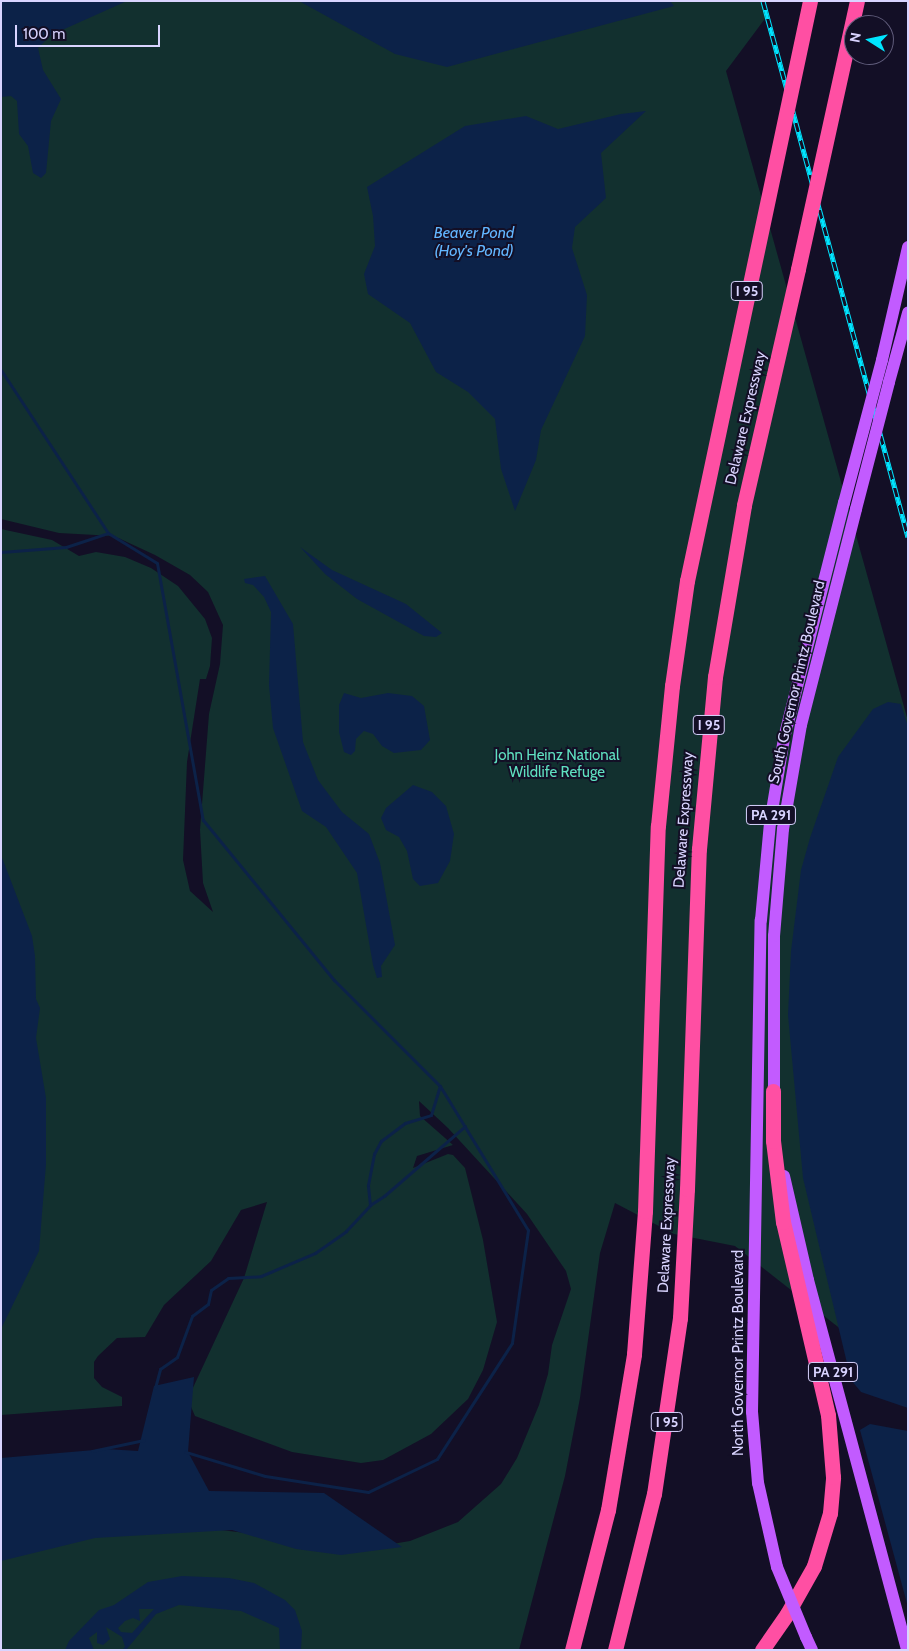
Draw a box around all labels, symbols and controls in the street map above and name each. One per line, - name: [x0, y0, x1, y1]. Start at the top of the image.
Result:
- scale bar: [18, 15, 162, 47]
- north arrow: [844, 15, 894, 65]
- text: 100 m: [23, 25, 65, 43]
- text: N: [845, 31, 865, 44]
- water label: Beaver Pond (Hoy's Pond): [434, 223, 514, 261]
- road number: I 95: [731, 280, 763, 302]
- street label: Delaware Expressway: [722, 350, 770, 486]
- street label: South Governor Printz Boulevard: [765, 579, 829, 785]
- road number: I 95: [693, 714, 725, 736]
- park label: John Heinz National Wildlife Refuge: [495, 746, 619, 781]
- street label: Delaware Expressway: [670, 751, 698, 889]
- road number: PA 291: [745, 804, 797, 826]
- street label: Delaware Expressway: [654, 1156, 680, 1294]
- street label: North Governor Printz Boulevard: [730, 1250, 748, 1456]
- road number: PA 291: [807, 1360, 859, 1384]
- road number: I 95: [651, 1410, 683, 1434]

